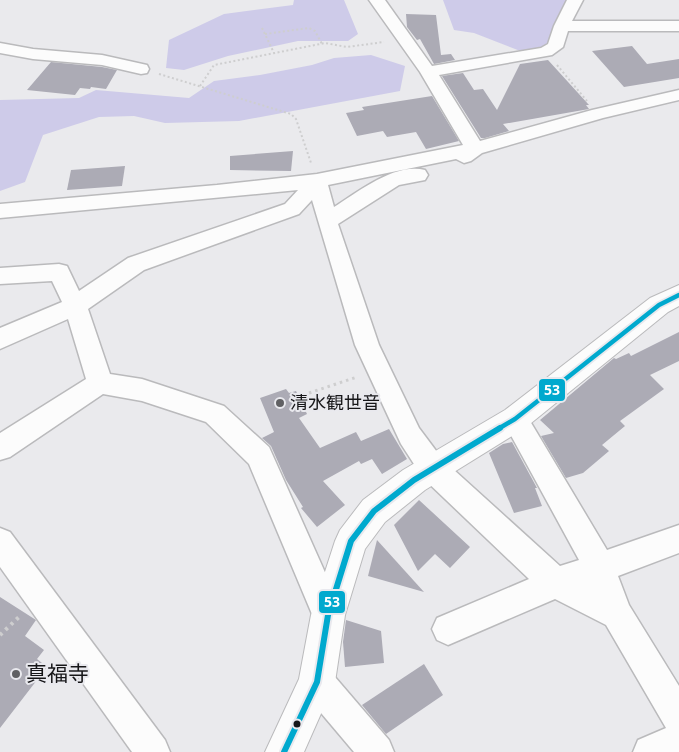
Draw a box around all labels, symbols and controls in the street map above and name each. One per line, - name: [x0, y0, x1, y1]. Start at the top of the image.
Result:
- line badge: 53: [538, 378, 566, 402]
- text: 53: [544, 380, 560, 399]
- place label: 清水観世音: [290, 390, 380, 414]
- marker: 清水観世音: [274, 397, 286, 409]
- line badge: 53: [318, 590, 346, 614]
- text: 53: [324, 592, 340, 611]
- place label: 真福寺: [26, 659, 89, 687]
- marker: 真福寺: [10, 668, 22, 680]
- unlabelled marker: [292, 719, 302, 729]

